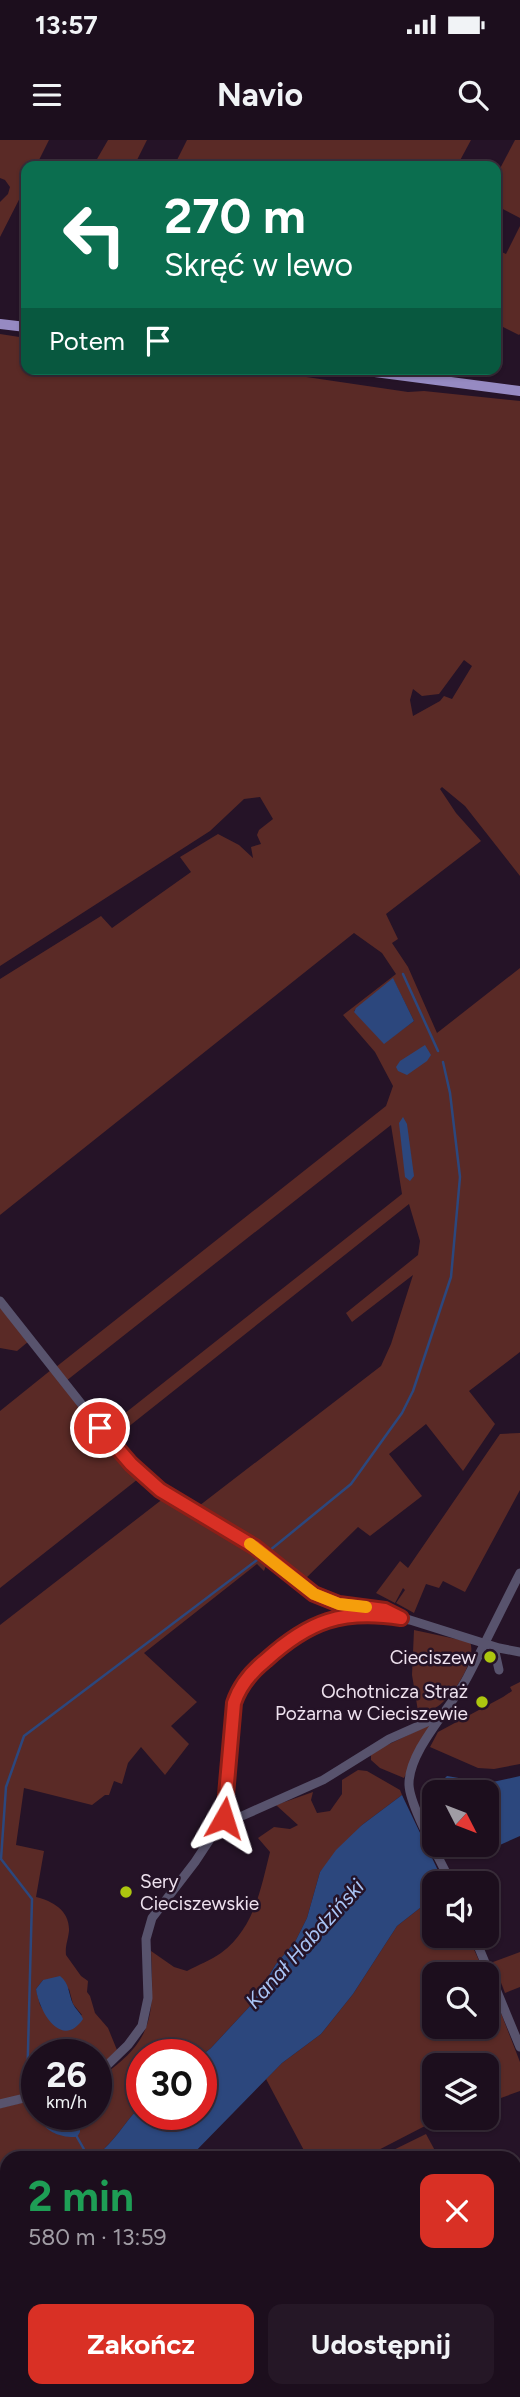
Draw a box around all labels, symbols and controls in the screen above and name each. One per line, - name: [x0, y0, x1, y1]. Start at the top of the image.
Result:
- text: 13:57: [35, 9, 98, 41]
- icon: menu: [28, 76, 66, 114]
- text: Navio: [217, 76, 303, 114]
- icon: search: [454, 76, 492, 114]
- text: 270 m: [164, 186, 306, 245]
- icon: left: [49, 189, 140, 280]
- text: Skręć w lewo: [164, 246, 353, 284]
- icon: arrive: [139, 322, 177, 360]
- text: Potem: [49, 325, 125, 357]
- pin: [70, 1398, 130, 1458]
- icon: arrive: [81, 1409, 119, 1447]
- place label: Cieciszew: [390, 1646, 476, 1669]
- marker: Cieciszew: [482, 1649, 498, 1665]
- place label: Ochotnicza Straż Pożarna w Cieciszewie: [275, 1680, 468, 1725]
- marker: Ochotnicza Straż Pożarna w Cieciszewie: [474, 1694, 490, 1710]
- north arrow: [422, 1780, 499, 1857]
- map controls: [422, 1780, 499, 2130]
- position arrow: [187, 1781, 261, 1855]
- place label: Sery Cieciszewskie: [140, 1870, 259, 1915]
- button: sound: [422, 1871, 499, 1948]
- water label: Kanał Habdziński: [240, 1874, 369, 2013]
- marker: Sery Cieciszewskie: [118, 1884, 134, 1900]
- button: search: [422, 1962, 499, 2039]
- speed limit sign: 30: [126, 2039, 217, 2130]
- button: layers: [422, 2053, 499, 2130]
- text: 26: [46, 2054, 87, 2096]
- text: km/h: [46, 2091, 87, 2113]
- text: 2 min: [28, 2171, 134, 2222]
- button: close: [420, 2174, 494, 2248]
- text: 580 m · 13:59: [28, 2223, 167, 2251]
- button: Zakończ: [28, 2304, 254, 2384]
- button: Udostępnij: [268, 2304, 494, 2384]

